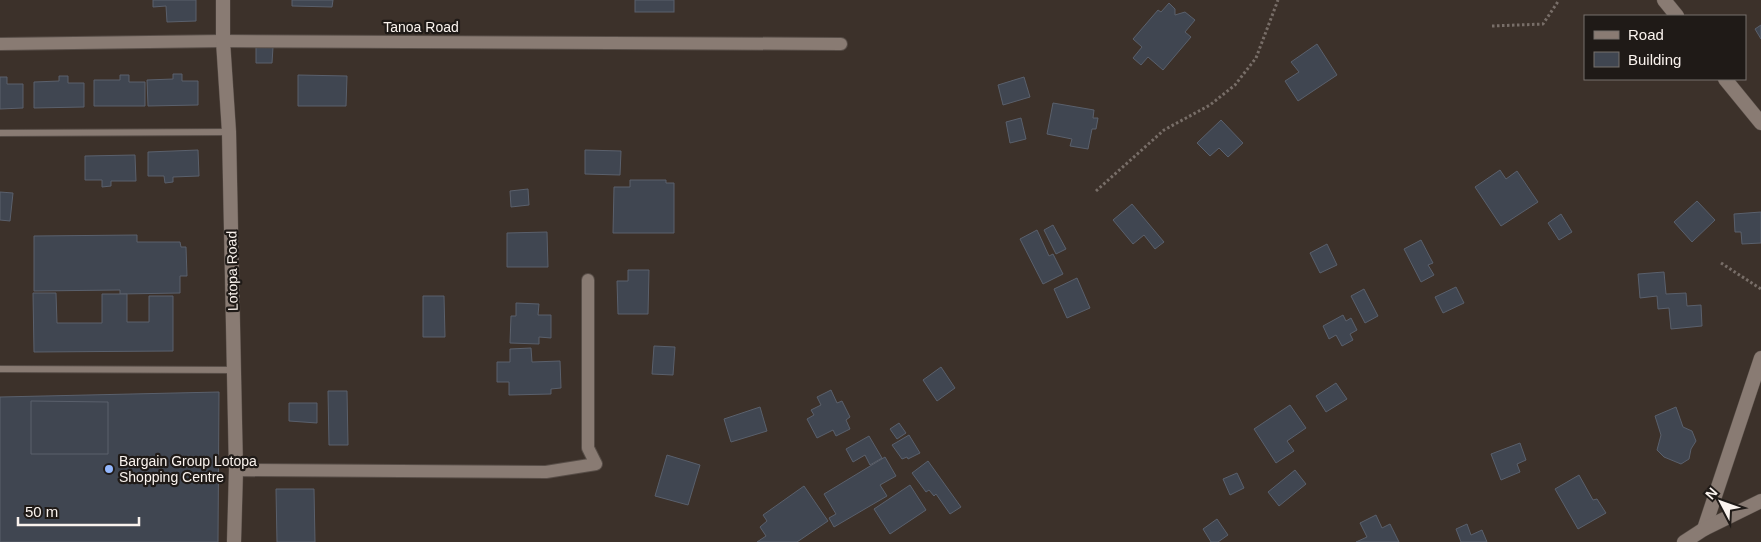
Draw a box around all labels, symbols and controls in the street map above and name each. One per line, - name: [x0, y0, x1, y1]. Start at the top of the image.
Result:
- legend: [1584, 15, 1746, 80]
- street label: Tanoa Road: [383, 19, 459, 35]
- text: Road: [1628, 26, 1664, 43]
- text: Building: [1628, 51, 1681, 68]
- street label: Lotopa Road: [223, 231, 241, 311]
- place label: Bargain Group Lotopa Shopping Centre: [119, 453, 257, 485]
- marker: Bargain Group Lotopa Shopping Centre: [103, 463, 115, 475]
- north arrow: [1696, 477, 1746, 527]
- text: N: [1702, 484, 1721, 503]
- scale bar: [18, 494, 139, 526]
- text: 50 m: [25, 503, 58, 520]

